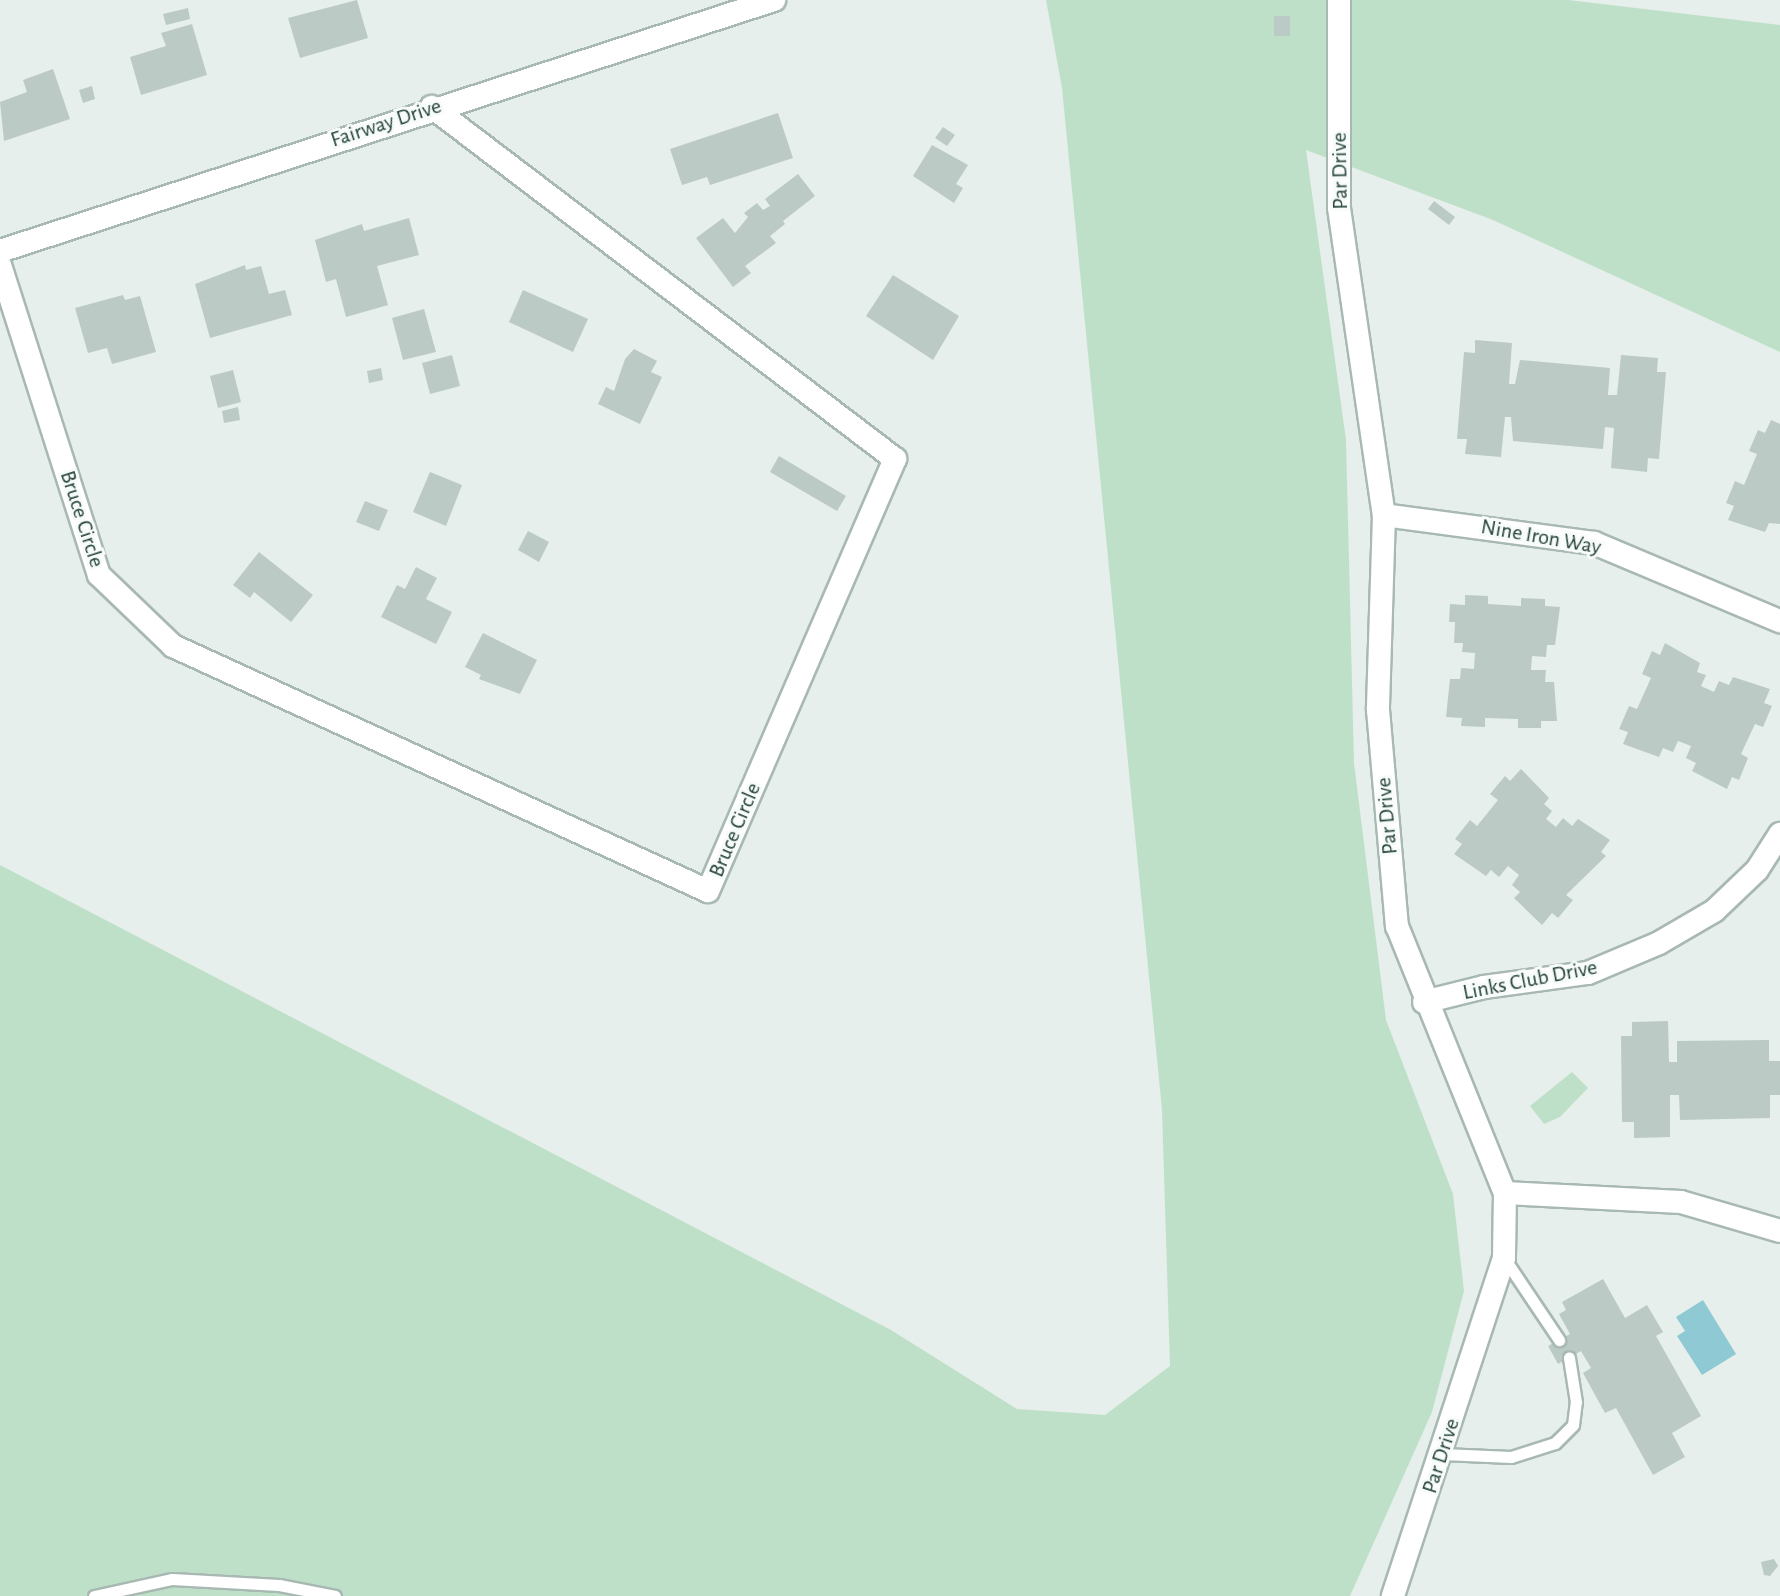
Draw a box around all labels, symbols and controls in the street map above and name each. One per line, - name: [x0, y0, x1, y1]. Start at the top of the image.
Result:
- street label: Fairway Drive: [327, 93, 445, 153]
- street label: Par Drive: [1326, 132, 1354, 210]
- street label: Bruce Circle: [54, 467, 110, 571]
- street label: Nine Iron Way: [1479, 513, 1603, 561]
- street label: Par Drive: [1370, 776, 1404, 856]
- street label: Bruce Circle: [703, 779, 767, 881]
- street label: Links Club Drive: [1461, 954, 1599, 1006]
- street label: Par Drive: [1417, 1415, 1465, 1497]

